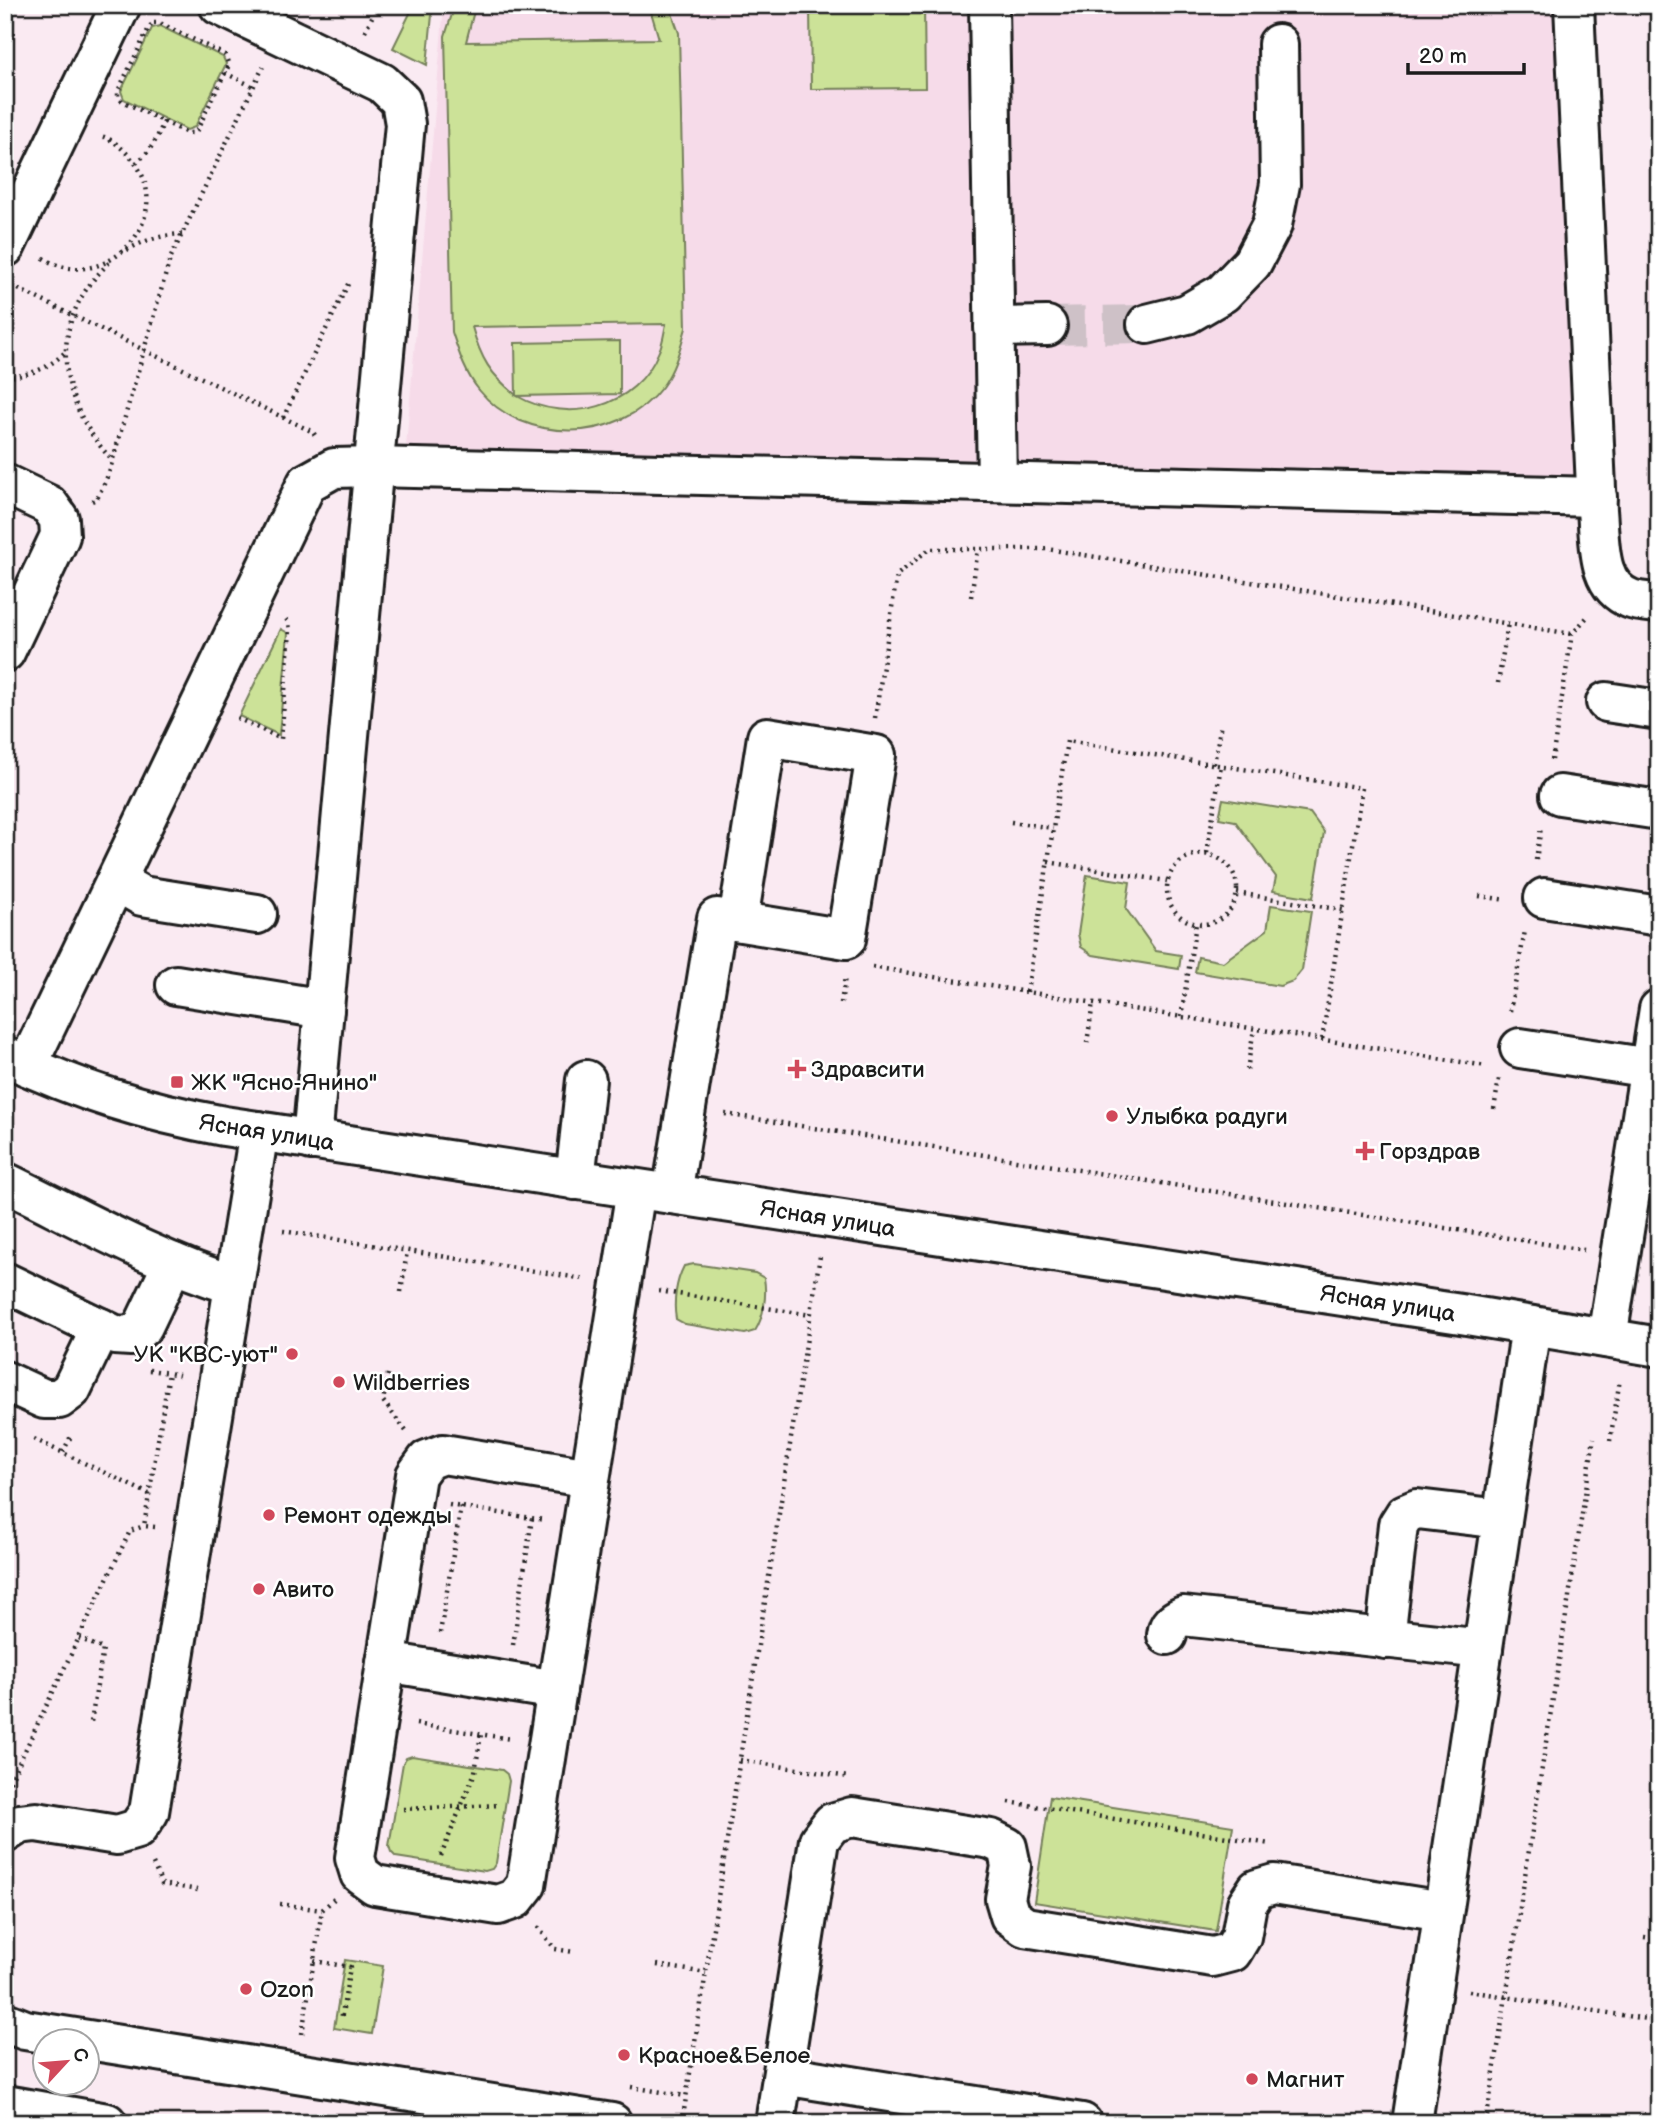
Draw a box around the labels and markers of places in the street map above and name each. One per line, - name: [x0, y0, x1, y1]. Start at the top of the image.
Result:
- place label: Здравсити: [811, 1056, 925, 1084]
- marker: Здравсити: [789, 1061, 805, 1077]
- place label: ЖК "Ясно-Янино": [191, 1069, 377, 1097]
- marker: ЖК "Ясно-Янино": [169, 1074, 185, 1090]
- place label: Улыбка радуги: [1126, 1103, 1288, 1131]
- marker: Улыбка радуги: [1104, 1108, 1120, 1124]
- place label: Горздрав: [1379, 1138, 1480, 1166]
- marker: Горздрав: [1357, 1143, 1373, 1159]
- place label: УК "КВС-уют": [133, 1341, 278, 1369]
- marker: УК "КВС-уют": [284, 1346, 300, 1362]
- place label: Wildberries: [353, 1369, 470, 1397]
- marker: Wildberries: [331, 1374, 347, 1390]
- place label: Ремонт одежды: [283, 1502, 452, 1530]
- marker: Ремонт одежды: [261, 1507, 277, 1523]
- place label: Авито: [272, 1576, 334, 1604]
- marker: Авито: [251, 1581, 267, 1597]
- place label: Ozon: [260, 1976, 314, 2004]
- marker: Ozon: [238, 1981, 254, 1997]
- place label: Красное&Белое: [638, 2042, 811, 2070]
- marker: Красное&Белое: [616, 2047, 632, 2063]
- place label: Магнит: [1266, 2066, 1345, 2094]
- marker: Магнит: [1244, 2071, 1260, 2087]

